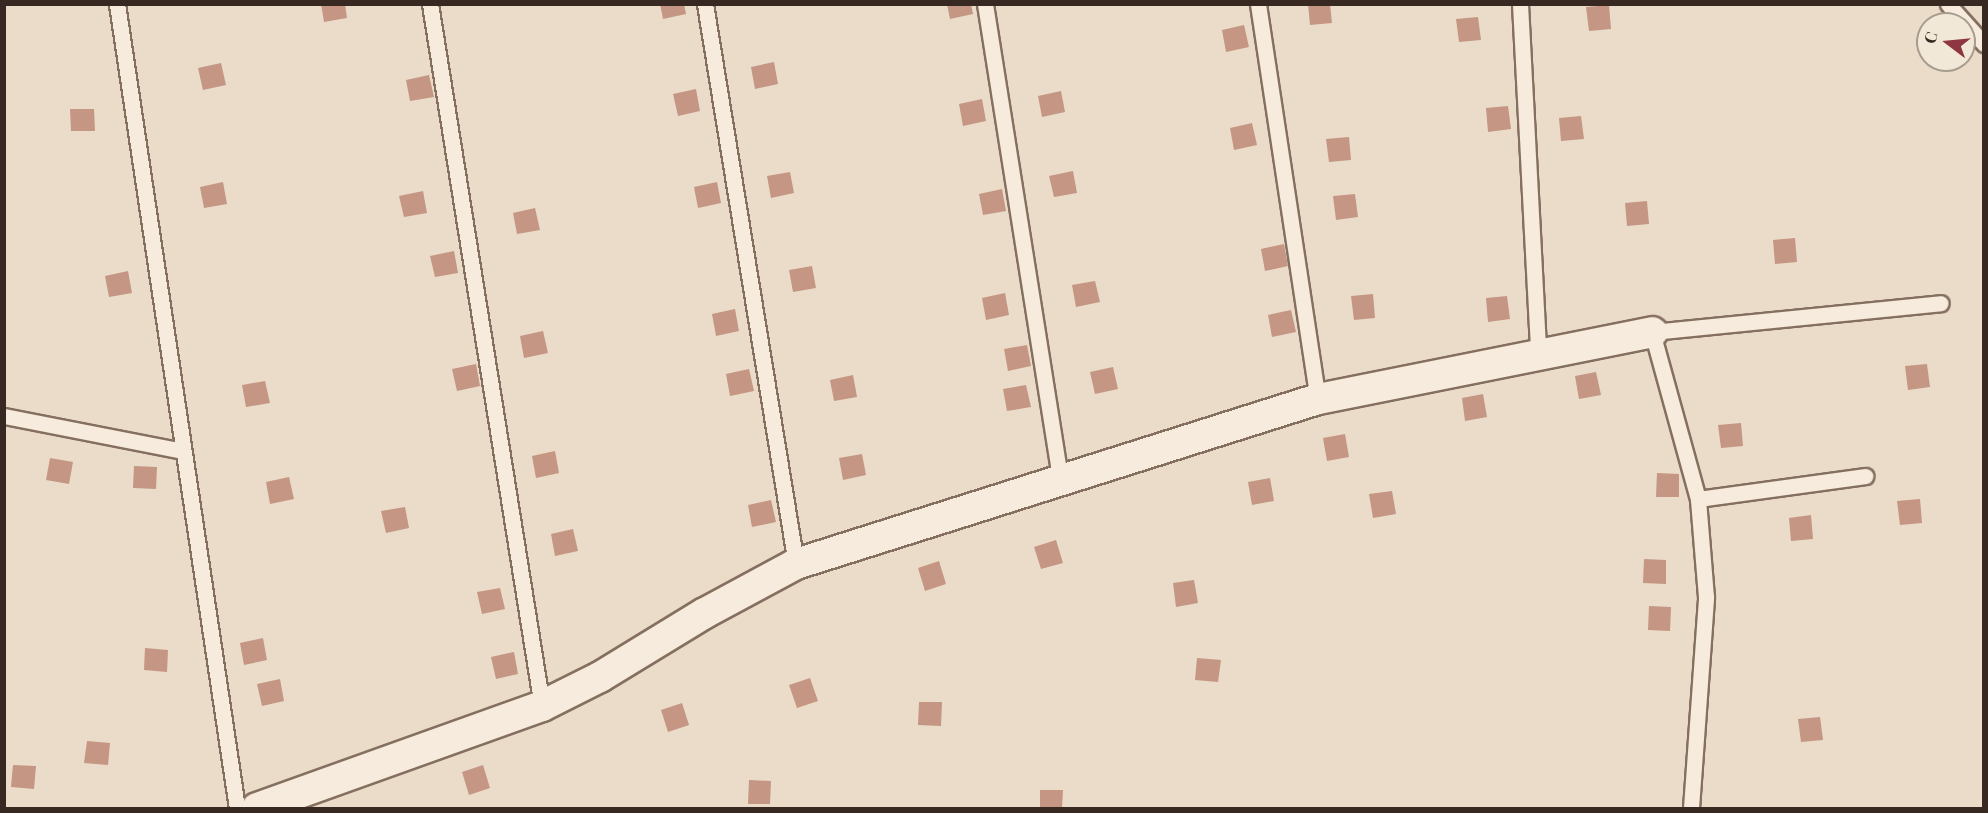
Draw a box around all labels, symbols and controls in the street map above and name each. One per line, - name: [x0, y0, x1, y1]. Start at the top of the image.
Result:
- north arrow: [1916, 12, 1976, 72]
- text: С: [1918, 29, 1942, 46]

